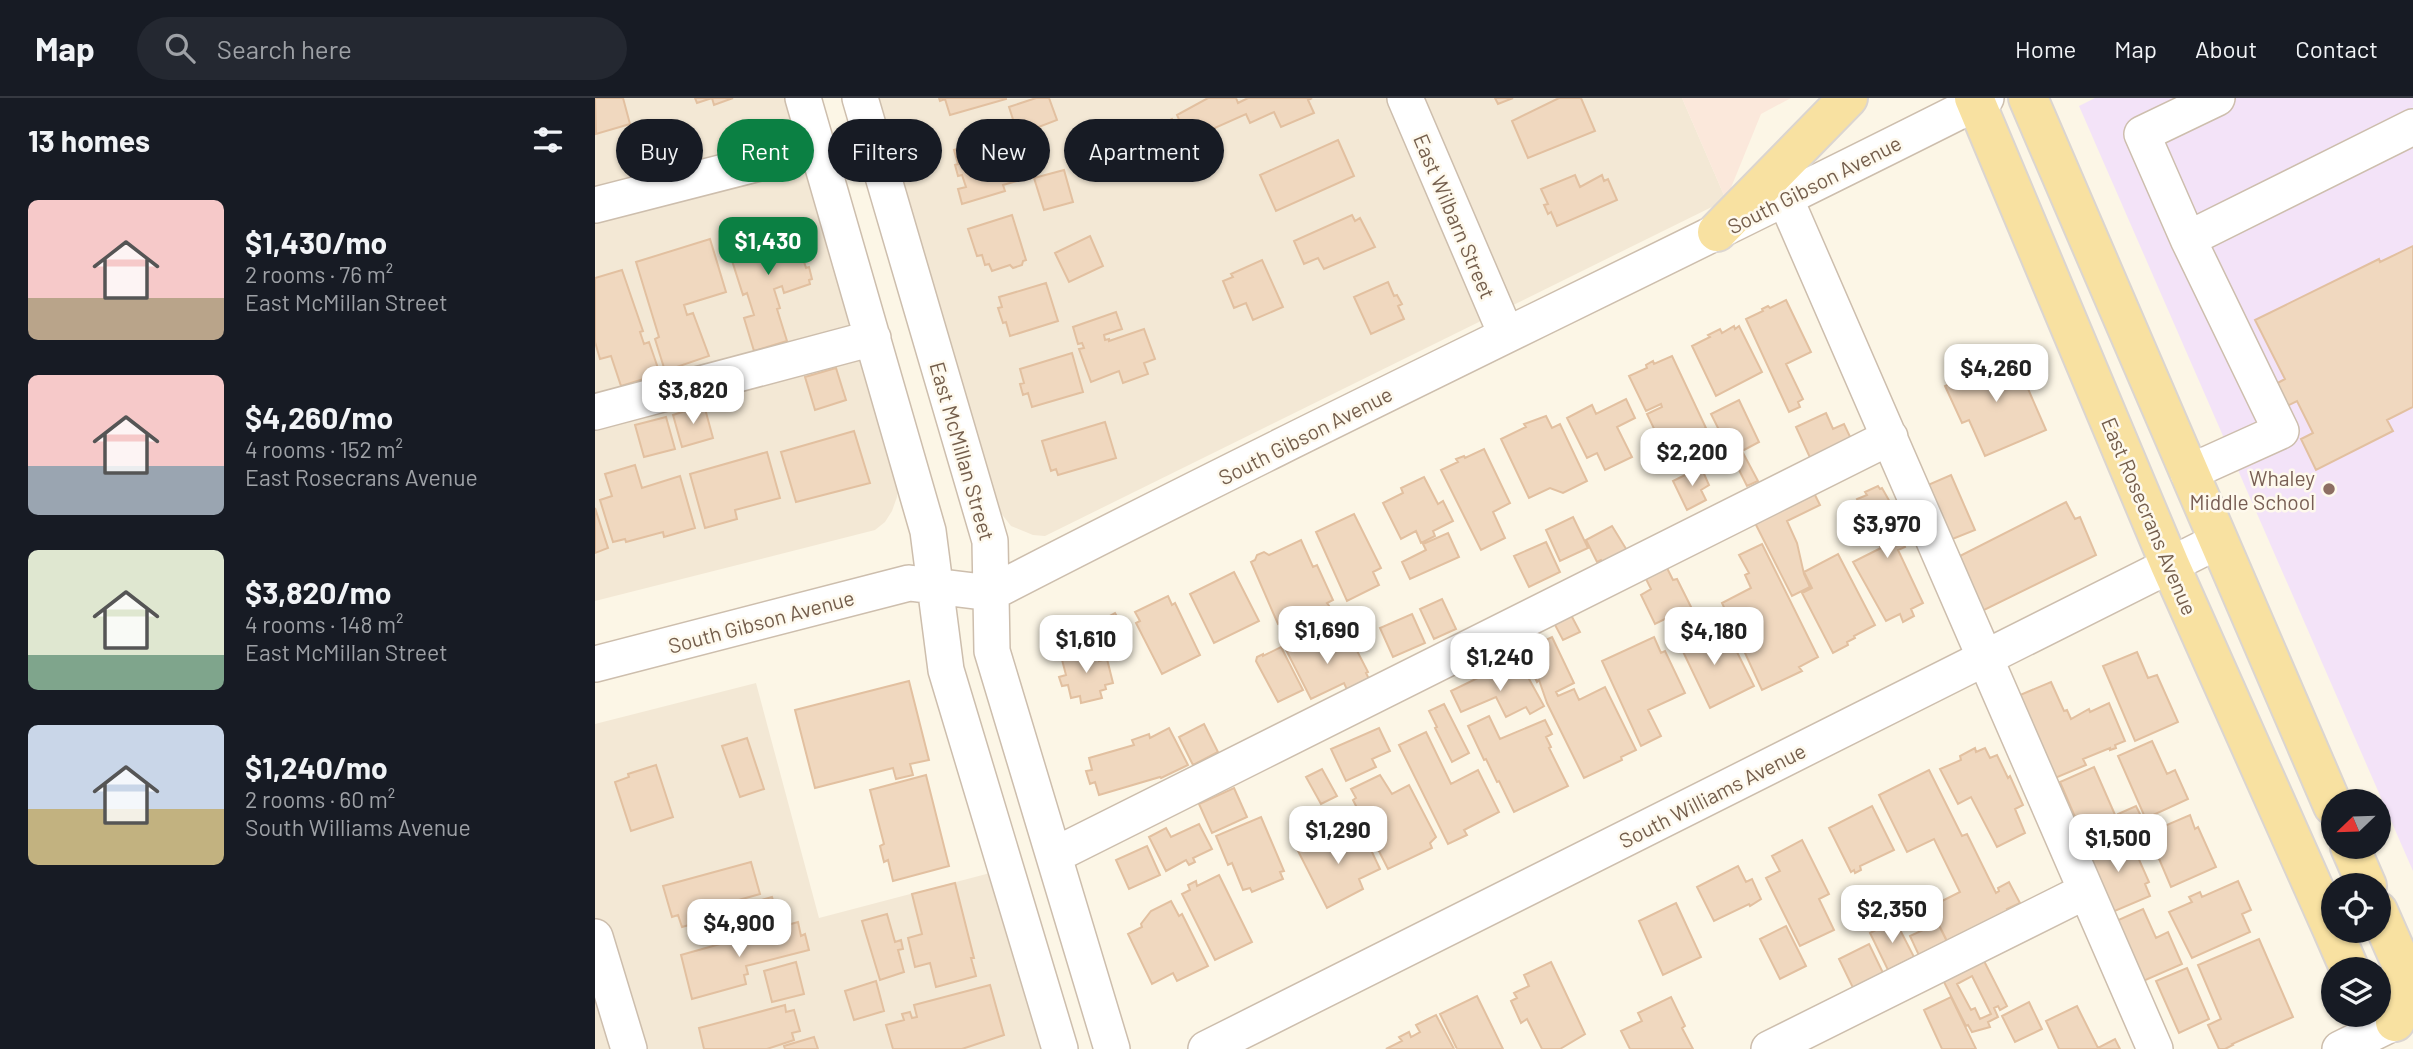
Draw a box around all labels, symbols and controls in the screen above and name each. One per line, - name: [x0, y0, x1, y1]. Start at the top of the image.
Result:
- search box: [137, 17, 627, 80]
- text: Map: [35, 28, 95, 68]
- icon: search: [161, 29, 199, 67]
- text: Search here: [217, 33, 352, 64]
- text: Home: [2015, 34, 2076, 63]
- text: Map: [2114, 34, 2157, 63]
- text: About: [2195, 34, 2257, 63]
- text: Contact: [2295, 34, 2378, 63]
- chip: Buy: [616, 119, 703, 182]
- chip: Rent: [717, 119, 814, 182]
- chip: Filters: [828, 119, 942, 182]
- chip: New: [956, 119, 1050, 182]
- chip: Apartment: [1064, 119, 1224, 182]
- icon: filters: [529, 121, 567, 159]
- text: 13 homes: [28, 122, 150, 158]
- street label: South Gibson Avenue: [1723, 129, 1905, 239]
- street label: East Wilbarn Street: [1409, 130, 1501, 302]
- pin: $1,430: [711, 218, 825, 277]
- text: $1,430/mo: [245, 224, 387, 260]
- text: $1,430: [735, 226, 801, 254]
- icon: home: [84, 228, 168, 312]
- text: 2 rooms · 76 m²: [245, 260, 393, 288]
- text: East McMillan Street: [245, 288, 448, 316]
- pin: $4,260: [1939, 344, 2053, 404]
- text: $4,260: [1960, 353, 2032, 381]
- street label: East McMillan Street: [926, 359, 1000, 543]
- pin: $3,820: [636, 366, 750, 426]
- text: $3,820: [658, 375, 728, 403]
- street label: South Gibson Avenue: [1214, 380, 1396, 490]
- text: $4,260/mo: [245, 399, 393, 435]
- icon: home: [84, 403, 168, 487]
- street label: East Rosecrans Avenue: [2097, 413, 2203, 619]
- pin: $2,200: [1635, 428, 1749, 488]
- text: 4 rooms · 152 m²: [245, 435, 403, 463]
- text: $2,200: [1656, 437, 1728, 465]
- text: East Rosecrans Avenue: [245, 463, 478, 491]
- place label: Whaley Middle School: [2189, 465, 2315, 514]
- marker: Whaley Middle School: [2321, 481, 2337, 497]
- pin: $3,970: [1830, 500, 1944, 560]
- text: $3,970: [1853, 509, 1921, 537]
- text: $3,820/mo: [245, 574, 391, 610]
- icon: home: [84, 578, 168, 662]
- street label: South Gibson Avenue: [665, 584, 857, 658]
- pin: $1,690: [1270, 606, 1384, 666]
- pin: $4,180: [1657, 608, 1771, 667]
- text: 4 rooms · 148 m²: [245, 610, 404, 638]
- text: $1,690: [1294, 615, 1360, 643]
- pin: $1,610: [1029, 616, 1143, 675]
- text: $4,180: [1681, 616, 1747, 644]
- text: $1,610: [1056, 624, 1116, 652]
- pin: $1,240: [1443, 634, 1557, 693]
- text: East McMillan Street: [245, 638, 448, 666]
- text: $1,240: [1466, 642, 1534, 670]
- street label: South Williams Avenue: [1615, 737, 1809, 853]
- text: $1,240/mo: [245, 749, 388, 785]
- icon: home: [84, 753, 168, 837]
- text: 2 rooms · 60 m²: [245, 785, 395, 813]
- north arrow: [2321, 789, 2391, 859]
- map controls: [2321, 789, 2391, 1027]
- pin: $1,290: [1281, 806, 1395, 866]
- text: South Williams Avenue: [245, 813, 471, 841]
- pin: $1,500: [2061, 814, 2175, 874]
- text: $1,290: [1305, 815, 1371, 843]
- text: $1,500: [2085, 823, 2151, 851]
- button: locate: [2321, 873, 2391, 943]
- pin: $2,350: [1835, 886, 1949, 945]
- text: $2,350: [1857, 894, 1927, 922]
- pin: $4,900: [682, 900, 796, 959]
- text: $4,900: [703, 908, 775, 936]
- button: layers: [2321, 957, 2391, 1027]

